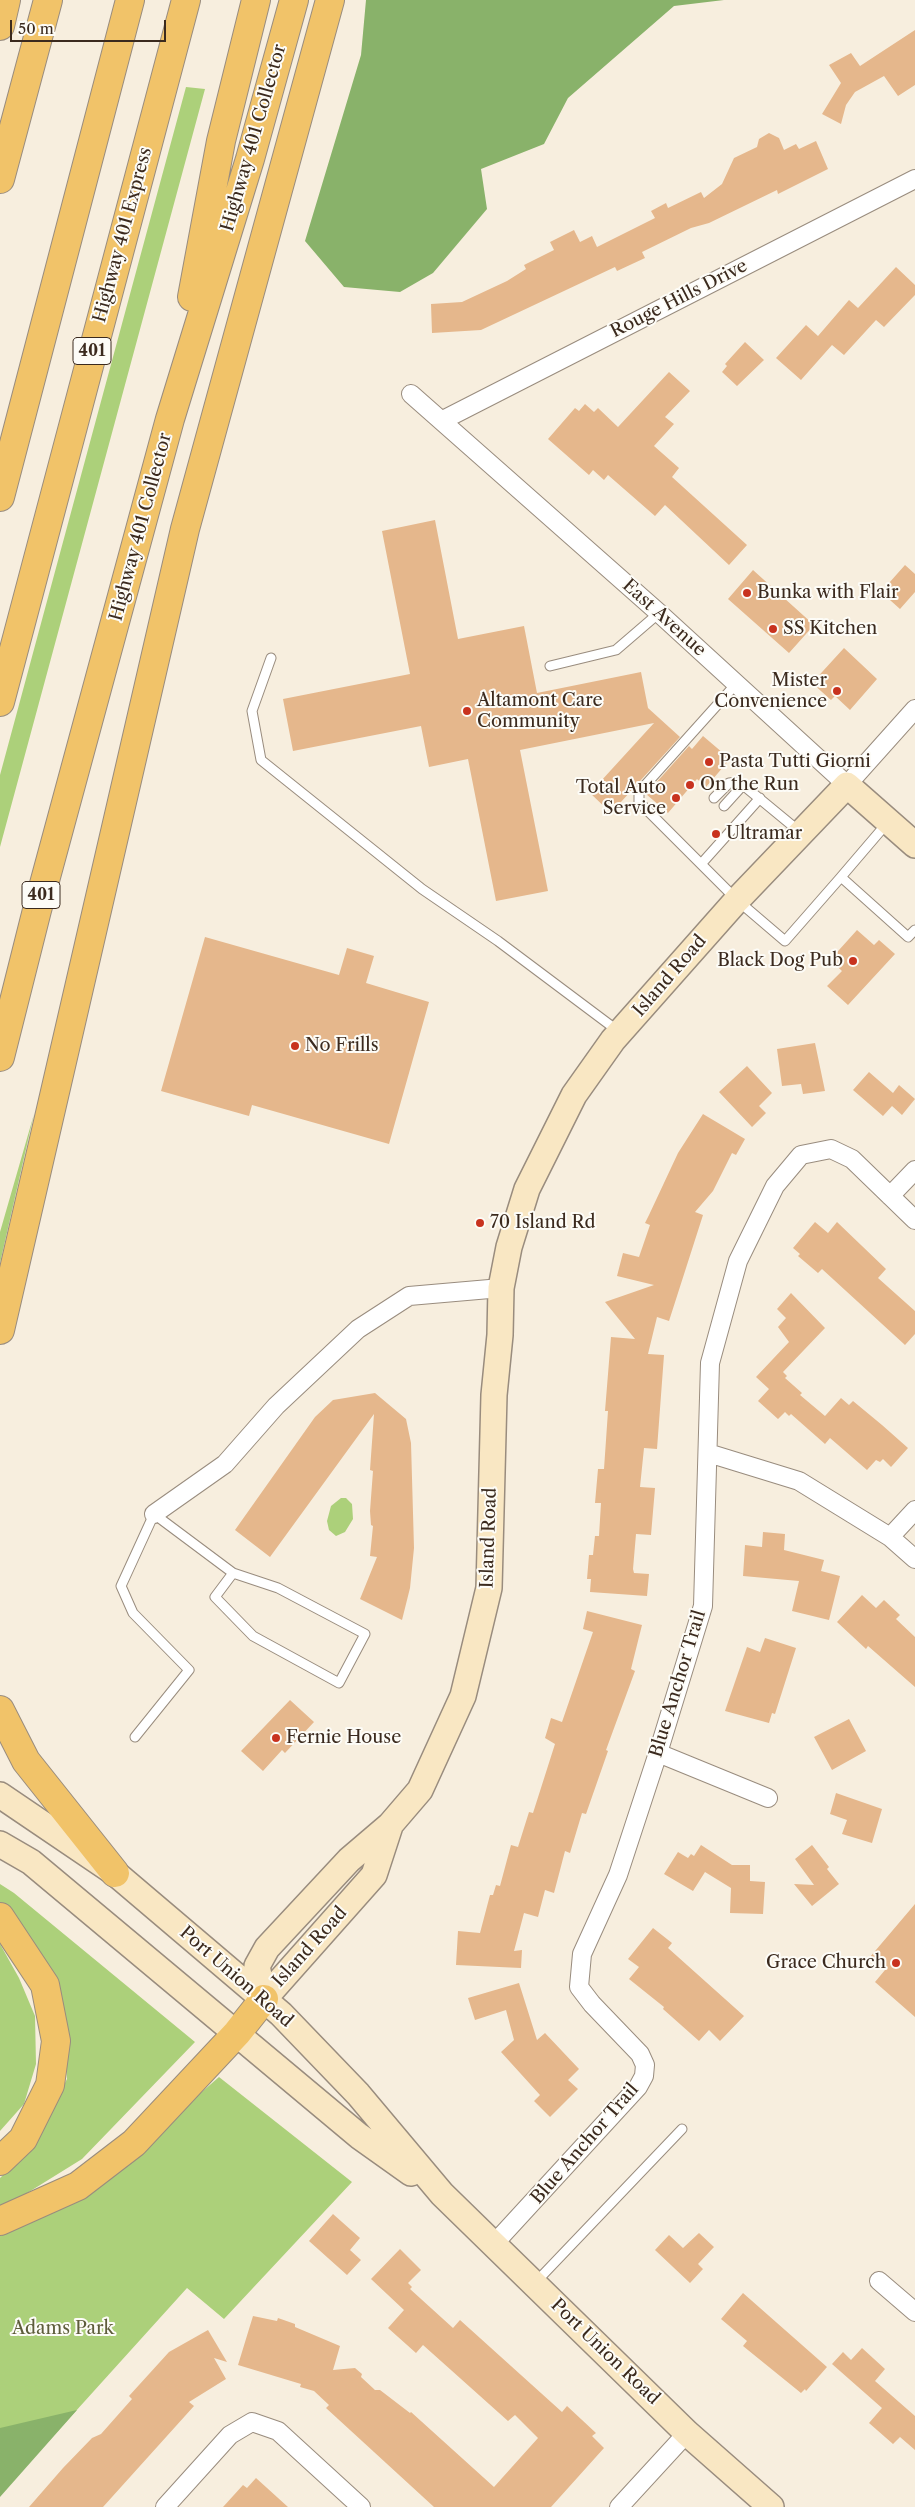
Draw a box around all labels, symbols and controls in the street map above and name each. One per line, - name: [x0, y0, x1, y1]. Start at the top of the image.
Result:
- scale bar: [12, 10, 169, 42]
- text: 50 m: [18, 19, 54, 38]
- street label: Highway 401 Collector: [217, 42, 291, 234]
- street label: Highway 401 Express: [89, 145, 157, 325]
- street label: Rouge Hills Drive: [607, 255, 751, 343]
- road number: 401: [73, 338, 111, 364]
- street label: Highway 401 Collector: [105, 431, 177, 623]
- street label: East Avenue: [618, 575, 710, 661]
- place label: Bunka with Flair: [757, 582, 899, 604]
- marker: Bunka with Flair: [741, 587, 753, 599]
- place label: SS Kitchen: [783, 618, 877, 640]
- marker: SS Kitchen: [767, 623, 779, 635]
- place label: Mister Convenience: [714, 670, 827, 712]
- marker: Mister Convenience: [831, 685, 843, 697]
- place label: Altamont Care Community: [477, 690, 603, 732]
- marker: Altamont Care Community: [461, 705, 473, 717]
- place label: Pasta Tutti Giorni: [719, 751, 871, 773]
- marker: Pasta Tutti Giorni: [703, 756, 715, 768]
- place label: On the Run: [700, 774, 799, 796]
- place label: Total Auto Service: [576, 777, 666, 820]
- marker: On the Run: [684, 779, 696, 791]
- marker: Total Auto Service: [670, 792, 682, 804]
- place label: Ultramar: [726, 823, 802, 845]
- marker: Ultramar: [710, 828, 722, 840]
- road number: 401: [22, 882, 60, 908]
- street label: Island Road: [629, 931, 711, 1021]
- place label: Black Dog Pub: [717, 950, 843, 972]
- marker: Black Dog Pub: [847, 955, 859, 967]
- place label: No Frills: [305, 1035, 378, 1057]
- marker: No Frills: [289, 1040, 301, 1052]
- place label: 70 Island Rd: [490, 1212, 596, 1234]
- marker: 70 Island Rd: [474, 1217, 486, 1229]
- street label: Island Road: [476, 1487, 502, 1589]
- street label: Blue Anchor Trail: [645, 1608, 711, 1760]
- place label: Fernie House: [286, 1727, 401, 1749]
- marker: Fernie House: [270, 1732, 282, 1744]
- street label: Island Road: [268, 1902, 352, 1992]
- street label: Port Union Road: [175, 1922, 297, 2032]
- place label: Grace Church: [766, 1952, 886, 1974]
- marker: Grace Church: [890, 1957, 902, 1969]
- street label: Blue Anchor Trail: [527, 2079, 643, 2209]
- street label: Port Union Road: [546, 2295, 664, 2409]
- park label: Adams Park: [12, 2318, 114, 2340]

